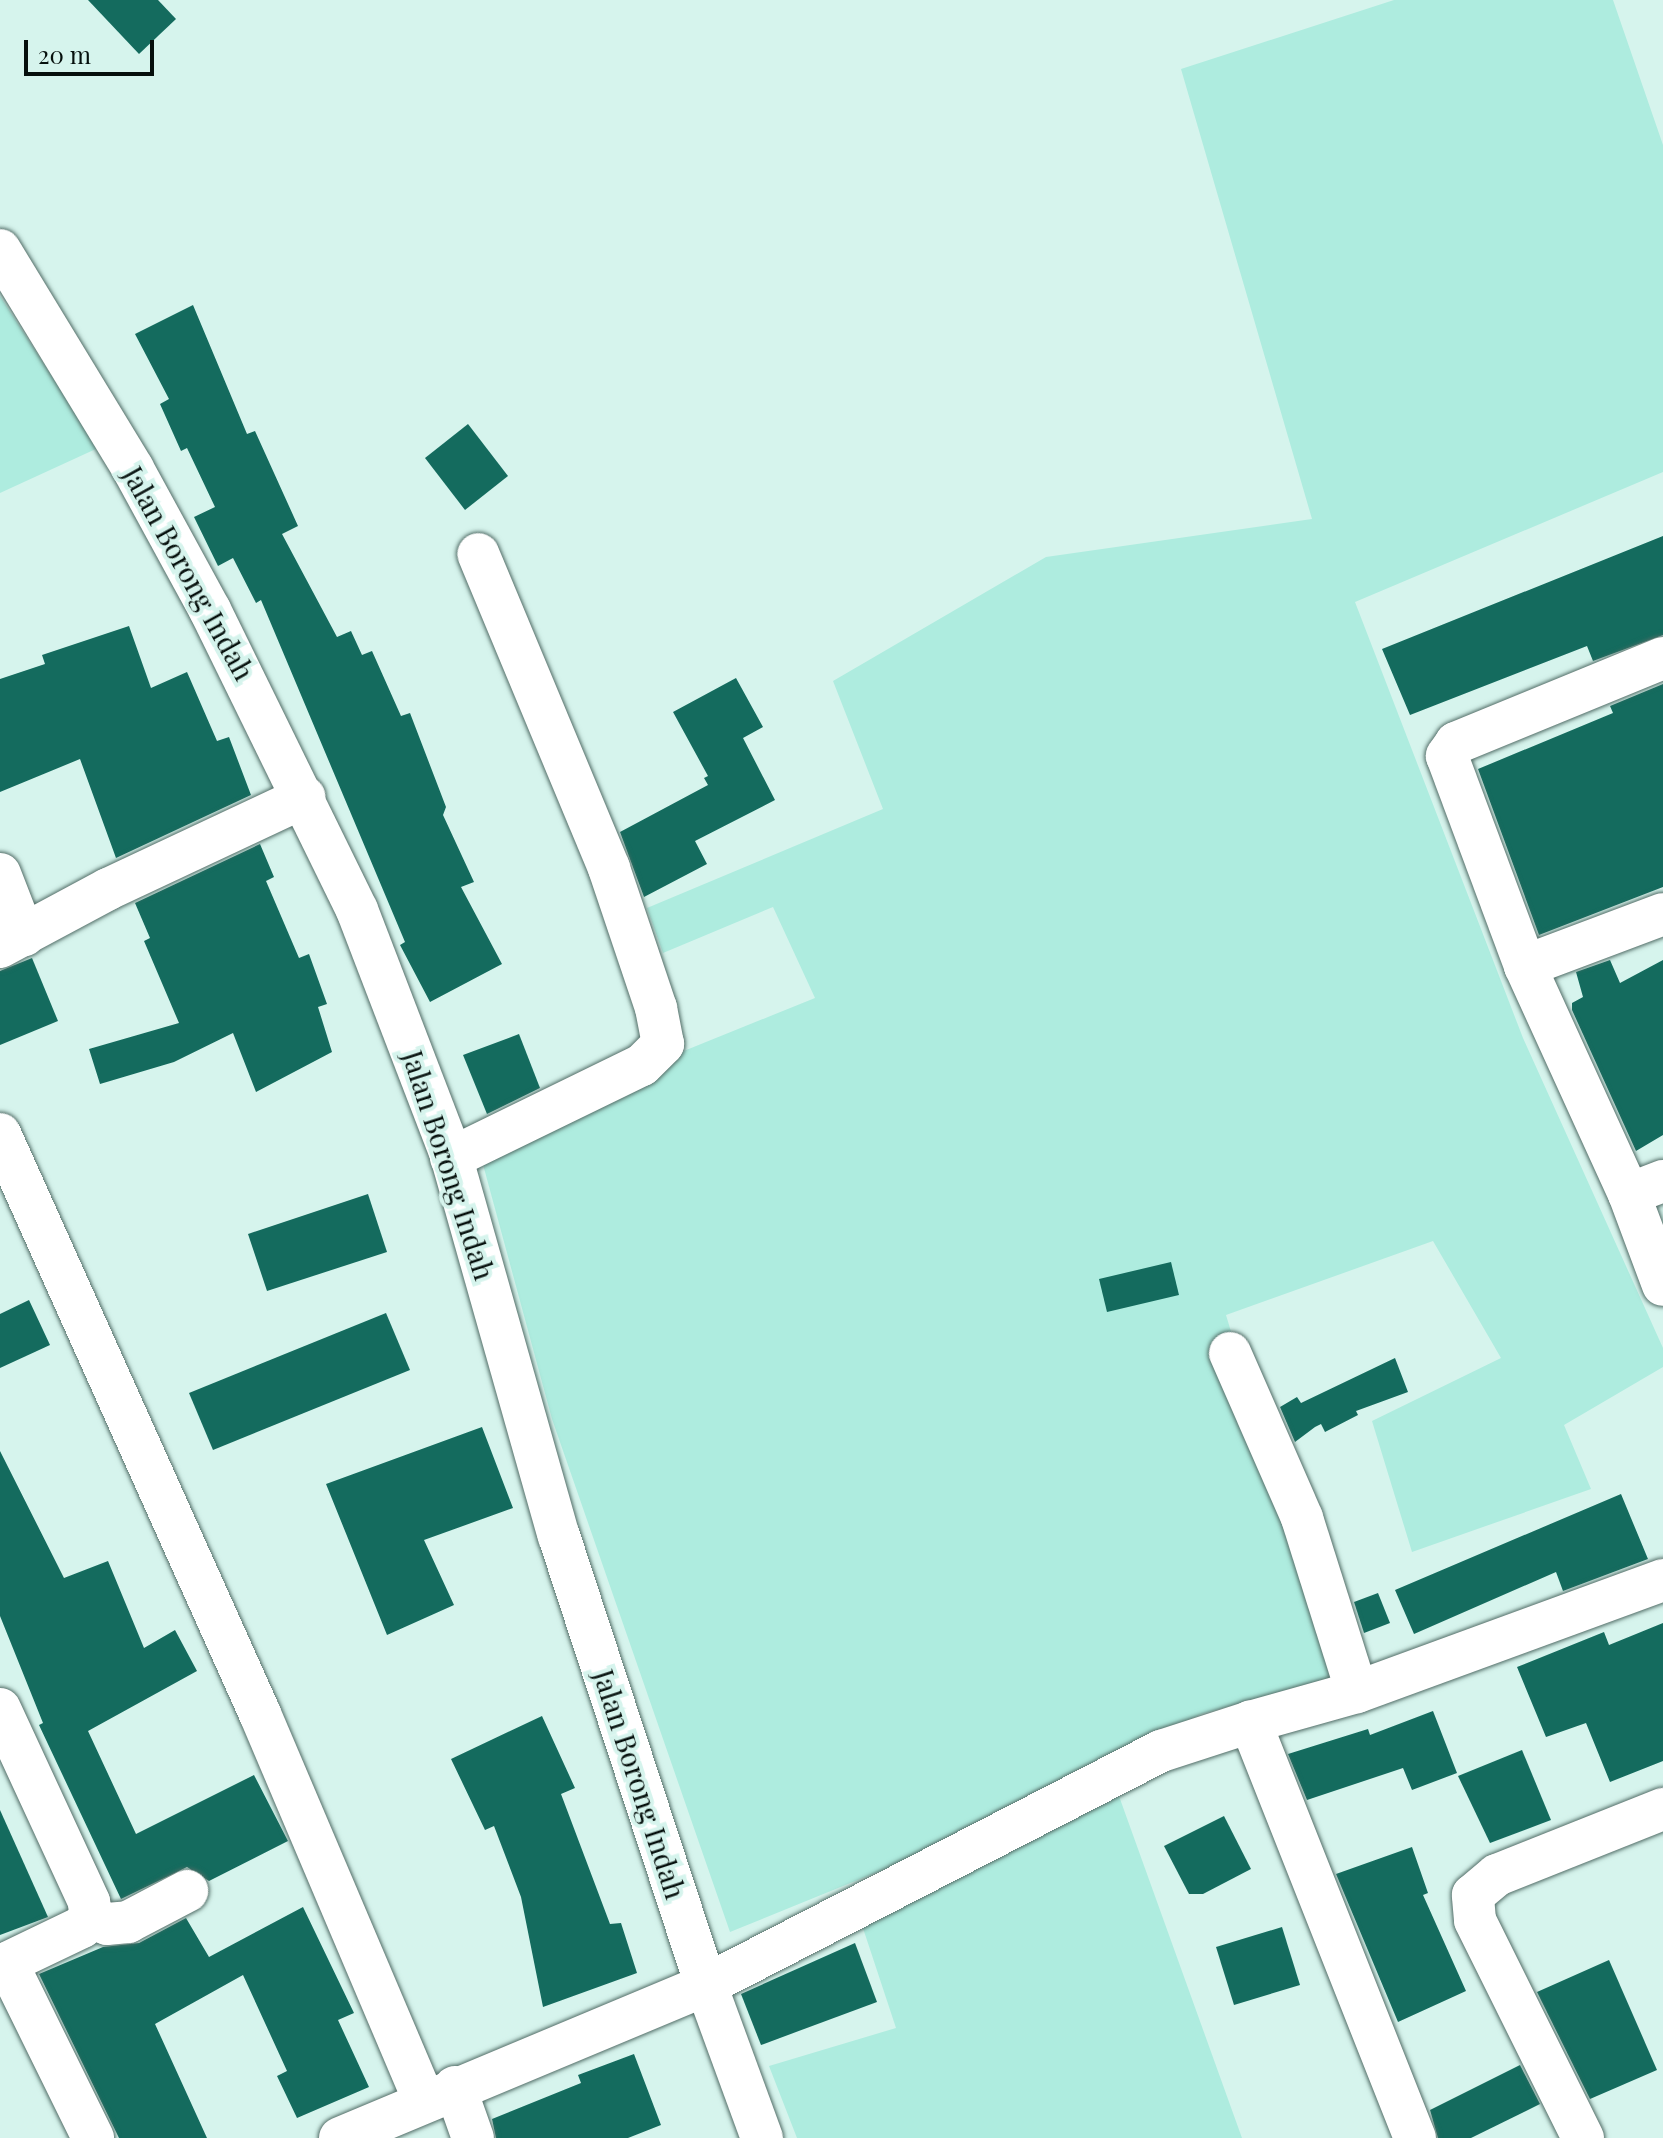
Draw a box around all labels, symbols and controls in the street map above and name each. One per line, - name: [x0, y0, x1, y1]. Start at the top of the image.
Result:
- scale bar: [28, 24, 158, 74]
- text: 20 m: [38, 38, 91, 70]
- street label: Jalan Borong Indah: [116, 460, 262, 686]
- street label: Jalan Borong Indah: [396, 1046, 502, 1284]
- street label: Jalan Borong Indah: [587, 1665, 693, 1903]

